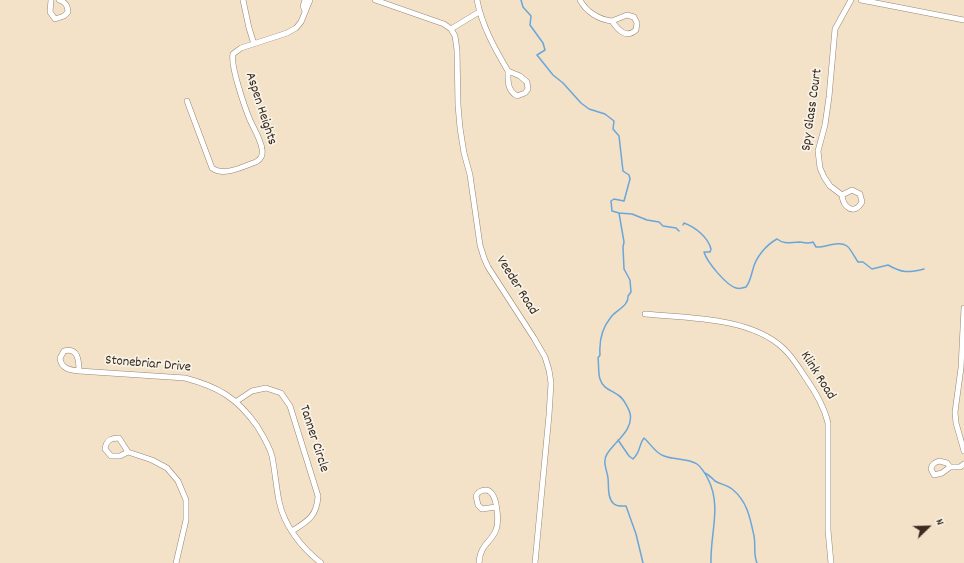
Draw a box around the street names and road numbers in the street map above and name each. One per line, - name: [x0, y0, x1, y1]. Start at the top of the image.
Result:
- street label: Spy Glass Court: [799, 68, 827, 152]
- street label: Aspen Heights: [240, 71, 280, 147]
- street label: Veeder Road: [491, 253, 541, 319]
- street label: Klink Road: [796, 349, 838, 403]
- street label: Stonebriar Drive: [104, 353, 192, 377]
- street label: Tanner Circle: [294, 403, 332, 475]

